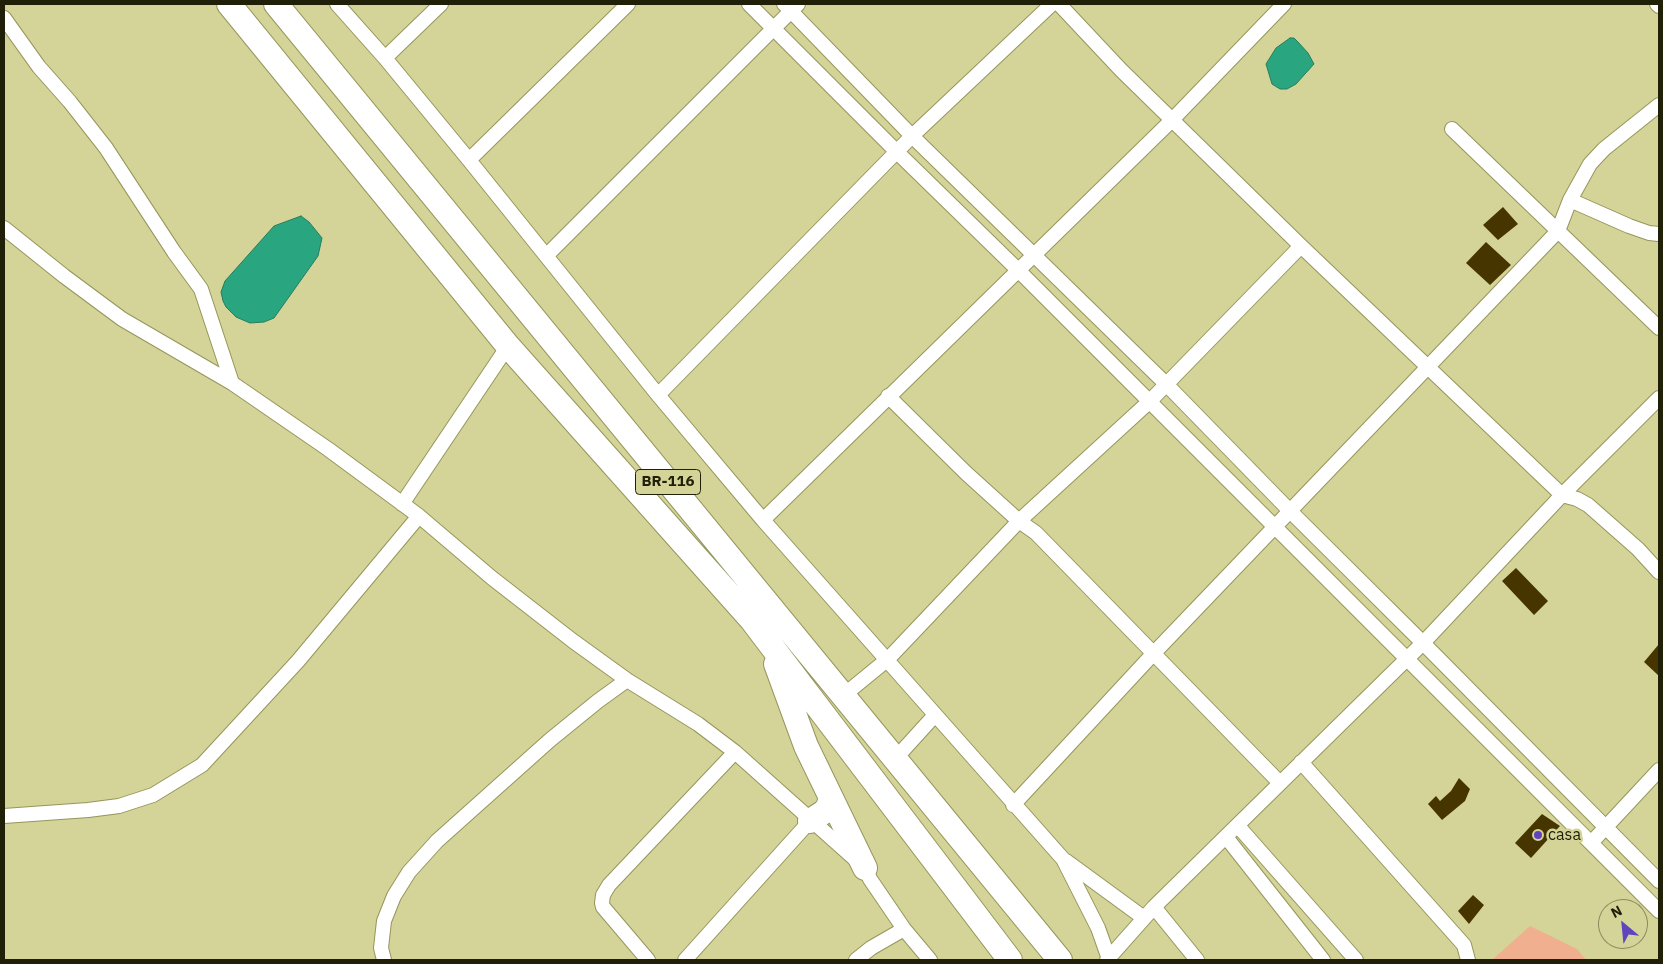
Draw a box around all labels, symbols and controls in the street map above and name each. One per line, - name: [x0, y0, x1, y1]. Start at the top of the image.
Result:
- road number: BR-116: [636, 470, 700, 494]
- place label: casa: [1548, 825, 1581, 845]
- marker: casa: [1532, 829, 1544, 841]
- north arrow: [1598, 899, 1648, 949]
- text: N: [1608, 901, 1625, 922]

